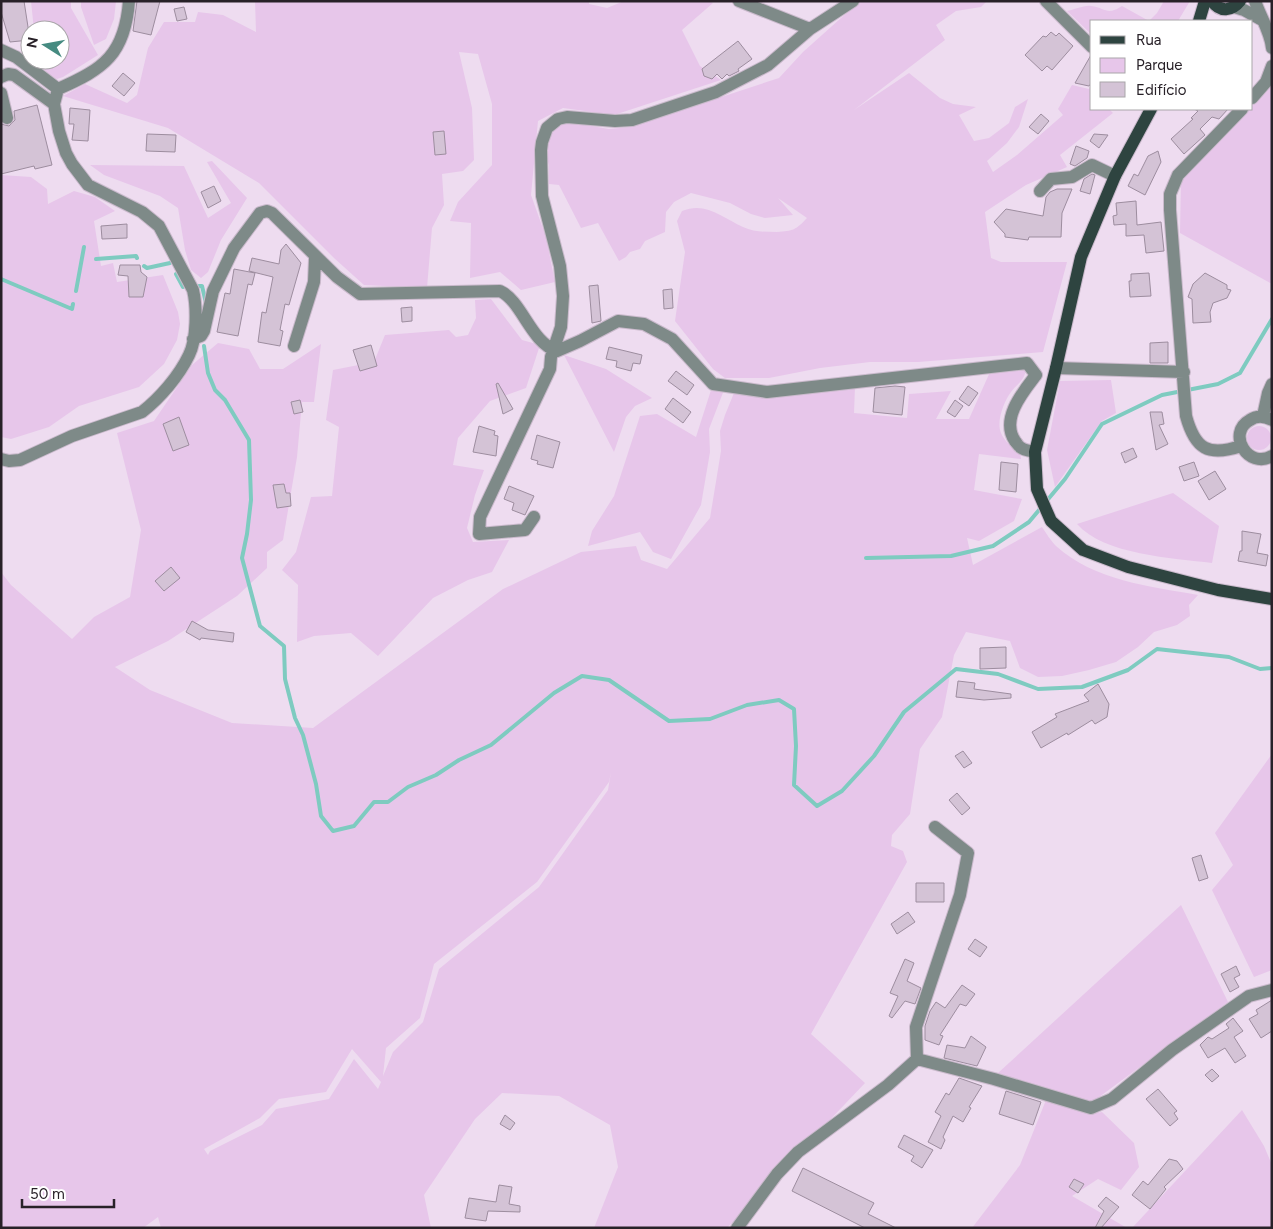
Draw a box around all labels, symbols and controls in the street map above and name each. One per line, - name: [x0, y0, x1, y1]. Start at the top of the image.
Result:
- north arrow: [20, 20, 70, 70]
- legend: [1090, 20, 1253, 110]
- text: Rua: [1136, 31, 1161, 49]
- text: N: [23, 36, 42, 50]
- text: Parque: [1136, 56, 1183, 74]
- text: Edifício: [1136, 81, 1187, 99]
- scale bar: [22, 1176, 115, 1208]
- text: 50 m: [30, 1185, 65, 1203]

